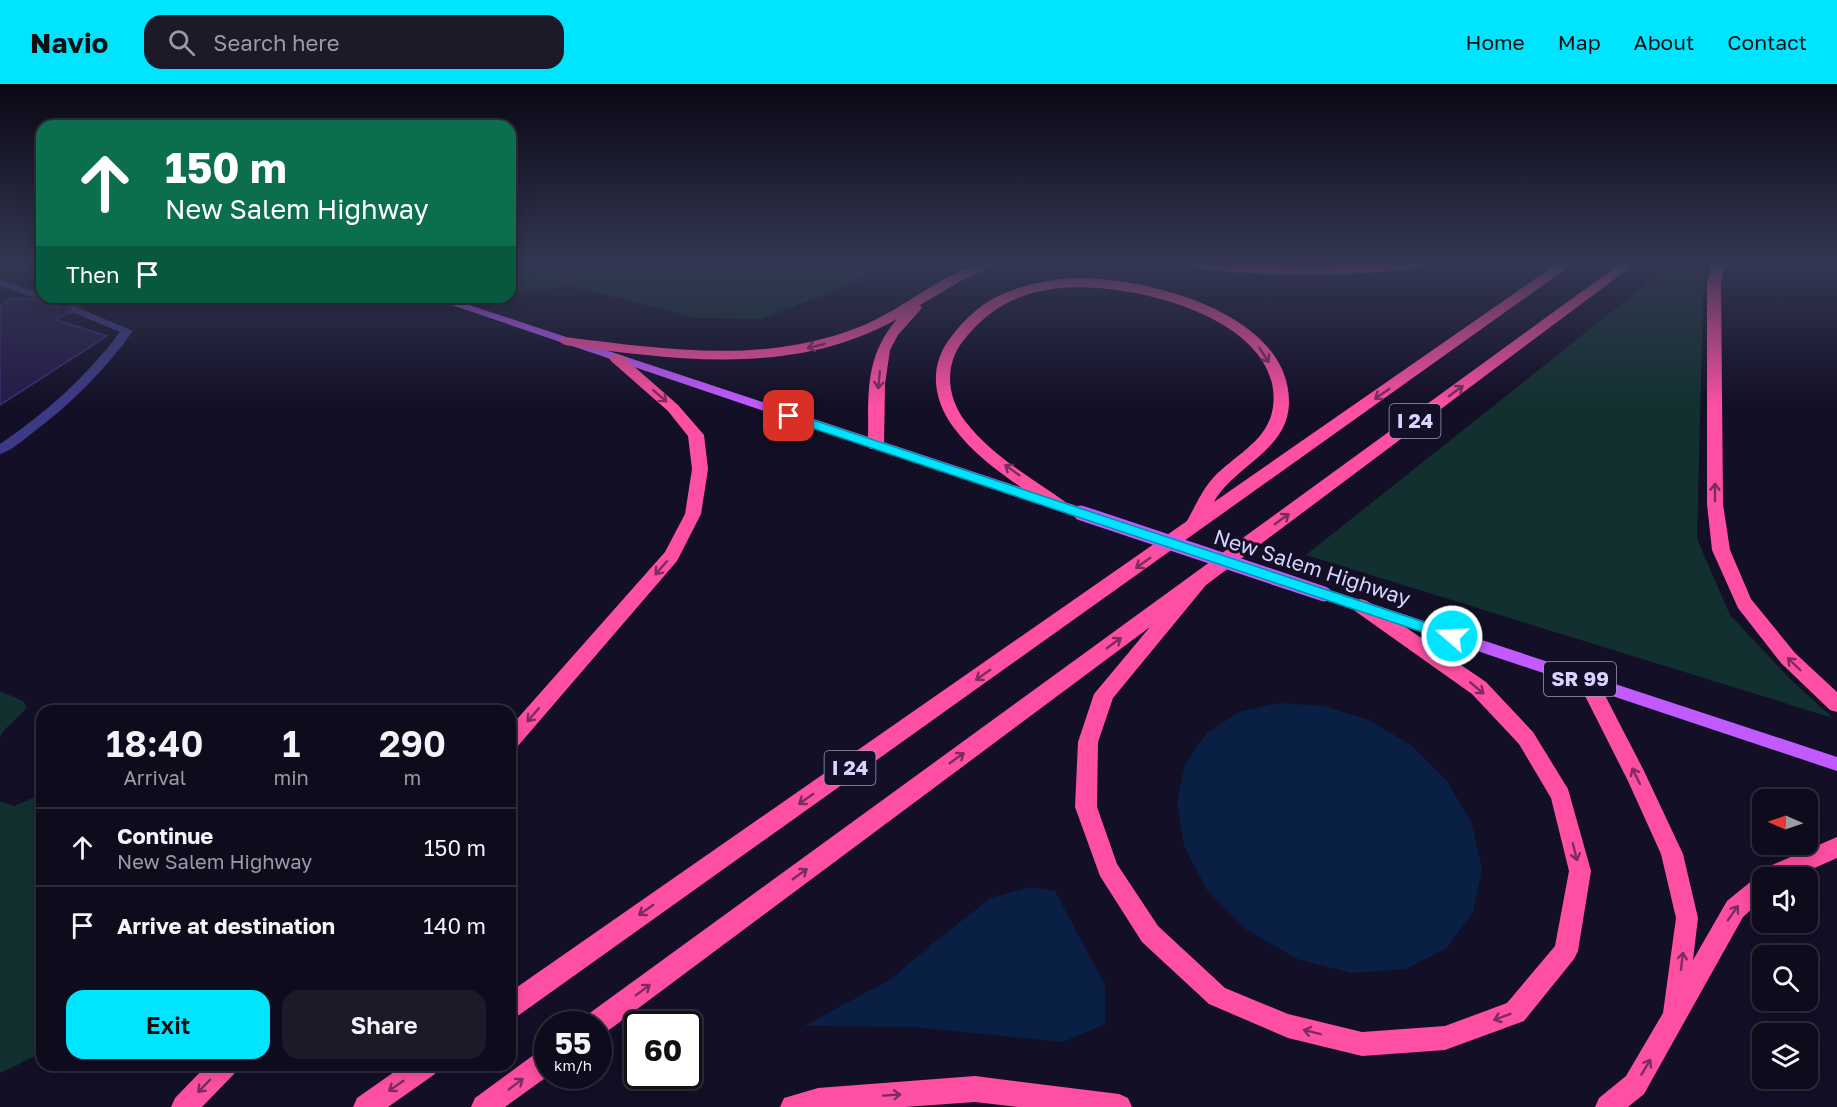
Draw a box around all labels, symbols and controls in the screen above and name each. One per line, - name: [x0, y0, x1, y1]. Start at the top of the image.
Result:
- search box: [144, 15, 564, 69]
- text: Navio: [30, 26, 108, 59]
- icon: search: [165, 26, 198, 59]
- text: Search here: [213, 29, 339, 56]
- text: Home: [1465, 29, 1525, 55]
- text: Map: [1558, 29, 1601, 55]
- text: About: [1634, 29, 1694, 55]
- text: Contact: [1727, 29, 1807, 55]
- text: 150 m: [165, 142, 287, 192]
- icon: ahead: [66, 144, 144, 222]
- text: New Salem Highway: [165, 193, 429, 225]
- icon: arrive: [131, 258, 164, 291]
- text: Then: [66, 261, 119, 288]
- one-way arrow: [807, 340, 826, 352]
- one-way arrow: [1259, 346, 1271, 363]
- one-way arrow: [873, 370, 884, 390]
- one-way arrow: [1448, 384, 1464, 397]
- one-way arrow: [1374, 388, 1390, 400]
- one-way arrow: [652, 390, 668, 403]
- pin: [763, 390, 814, 441]
- icon: arrive: [772, 399, 805, 432]
- road number: I 24: [1390, 404, 1440, 438]
- one-way arrow: [1004, 464, 1020, 476]
- one-way arrow: [1709, 483, 1721, 503]
- one-way arrow: [1274, 513, 1290, 525]
- street label: New Salem Highway: [1211, 523, 1414, 611]
- one-way arrow: [1135, 557, 1151, 569]
- one-way arrow: [654, 560, 668, 575]
- position arrow: [1420, 604, 1484, 668]
- one-way arrow: [1105, 637, 1121, 649]
- one-way arrow: [1787, 656, 1802, 671]
- road number: SR 99: [1544, 662, 1616, 696]
- one-way arrow: [975, 669, 992, 681]
- one-way arrow: [1470, 681, 1485, 695]
- one-way arrow: [526, 707, 540, 722]
- text: 18:40: [106, 722, 204, 765]
- text: 1: [282, 722, 300, 765]
- text: 290: [379, 722, 446, 765]
- road number: I 24: [824, 751, 876, 785]
- one-way arrow: [948, 752, 964, 765]
- text: Arrival: [123, 765, 186, 789]
- text: min: [274, 765, 309, 789]
- text: m: [404, 765, 421, 789]
- one-way arrow: [1630, 768, 1642, 785]
- north arrow: [1752, 789, 1818, 855]
- map controls: [1752, 789, 1818, 1089]
- one-way arrow: [798, 793, 815, 805]
- text: Continue: [117, 822, 213, 849]
- icon: ahead: [66, 831, 99, 864]
- text: 150 m: [424, 834, 486, 861]
- one-way arrow: [1570, 842, 1582, 861]
- text: New Salem Highway: [117, 849, 312, 873]
- button: sound: [1752, 867, 1818, 933]
- one-way arrow: [791, 868, 807, 880]
- one-way arrow: [639, 904, 655, 916]
- one-way arrow: [1727, 906, 1739, 922]
- icon: arrive: [66, 909, 99, 942]
- text: Arrive at destination: [117, 912, 335, 939]
- text: 140 m: [423, 912, 486, 939]
- button: search: [1752, 945, 1818, 1011]
- one-way arrow: [1676, 952, 1687, 972]
- one-way arrow: [634, 983, 650, 996]
- button: Exit: [66, 990, 270, 1059]
- button: Share: [282, 990, 486, 1059]
- speed limit sign: 60: [624, 1011, 702, 1089]
- one-way arrow: [1493, 1012, 1511, 1023]
- button: layers: [1752, 1023, 1818, 1089]
- text: 55: [555, 1025, 591, 1061]
- one-way arrow: [1303, 1026, 1322, 1038]
- text: km/h: [554, 1056, 592, 1074]
- one-way arrow: [1640, 1059, 1652, 1076]
- one-way arrow: [507, 1077, 523, 1090]
- one-way arrow: [197, 1079, 212, 1093]
- one-way arrow: [389, 1080, 405, 1092]
- one-way arrow: [882, 1090, 902, 1101]

